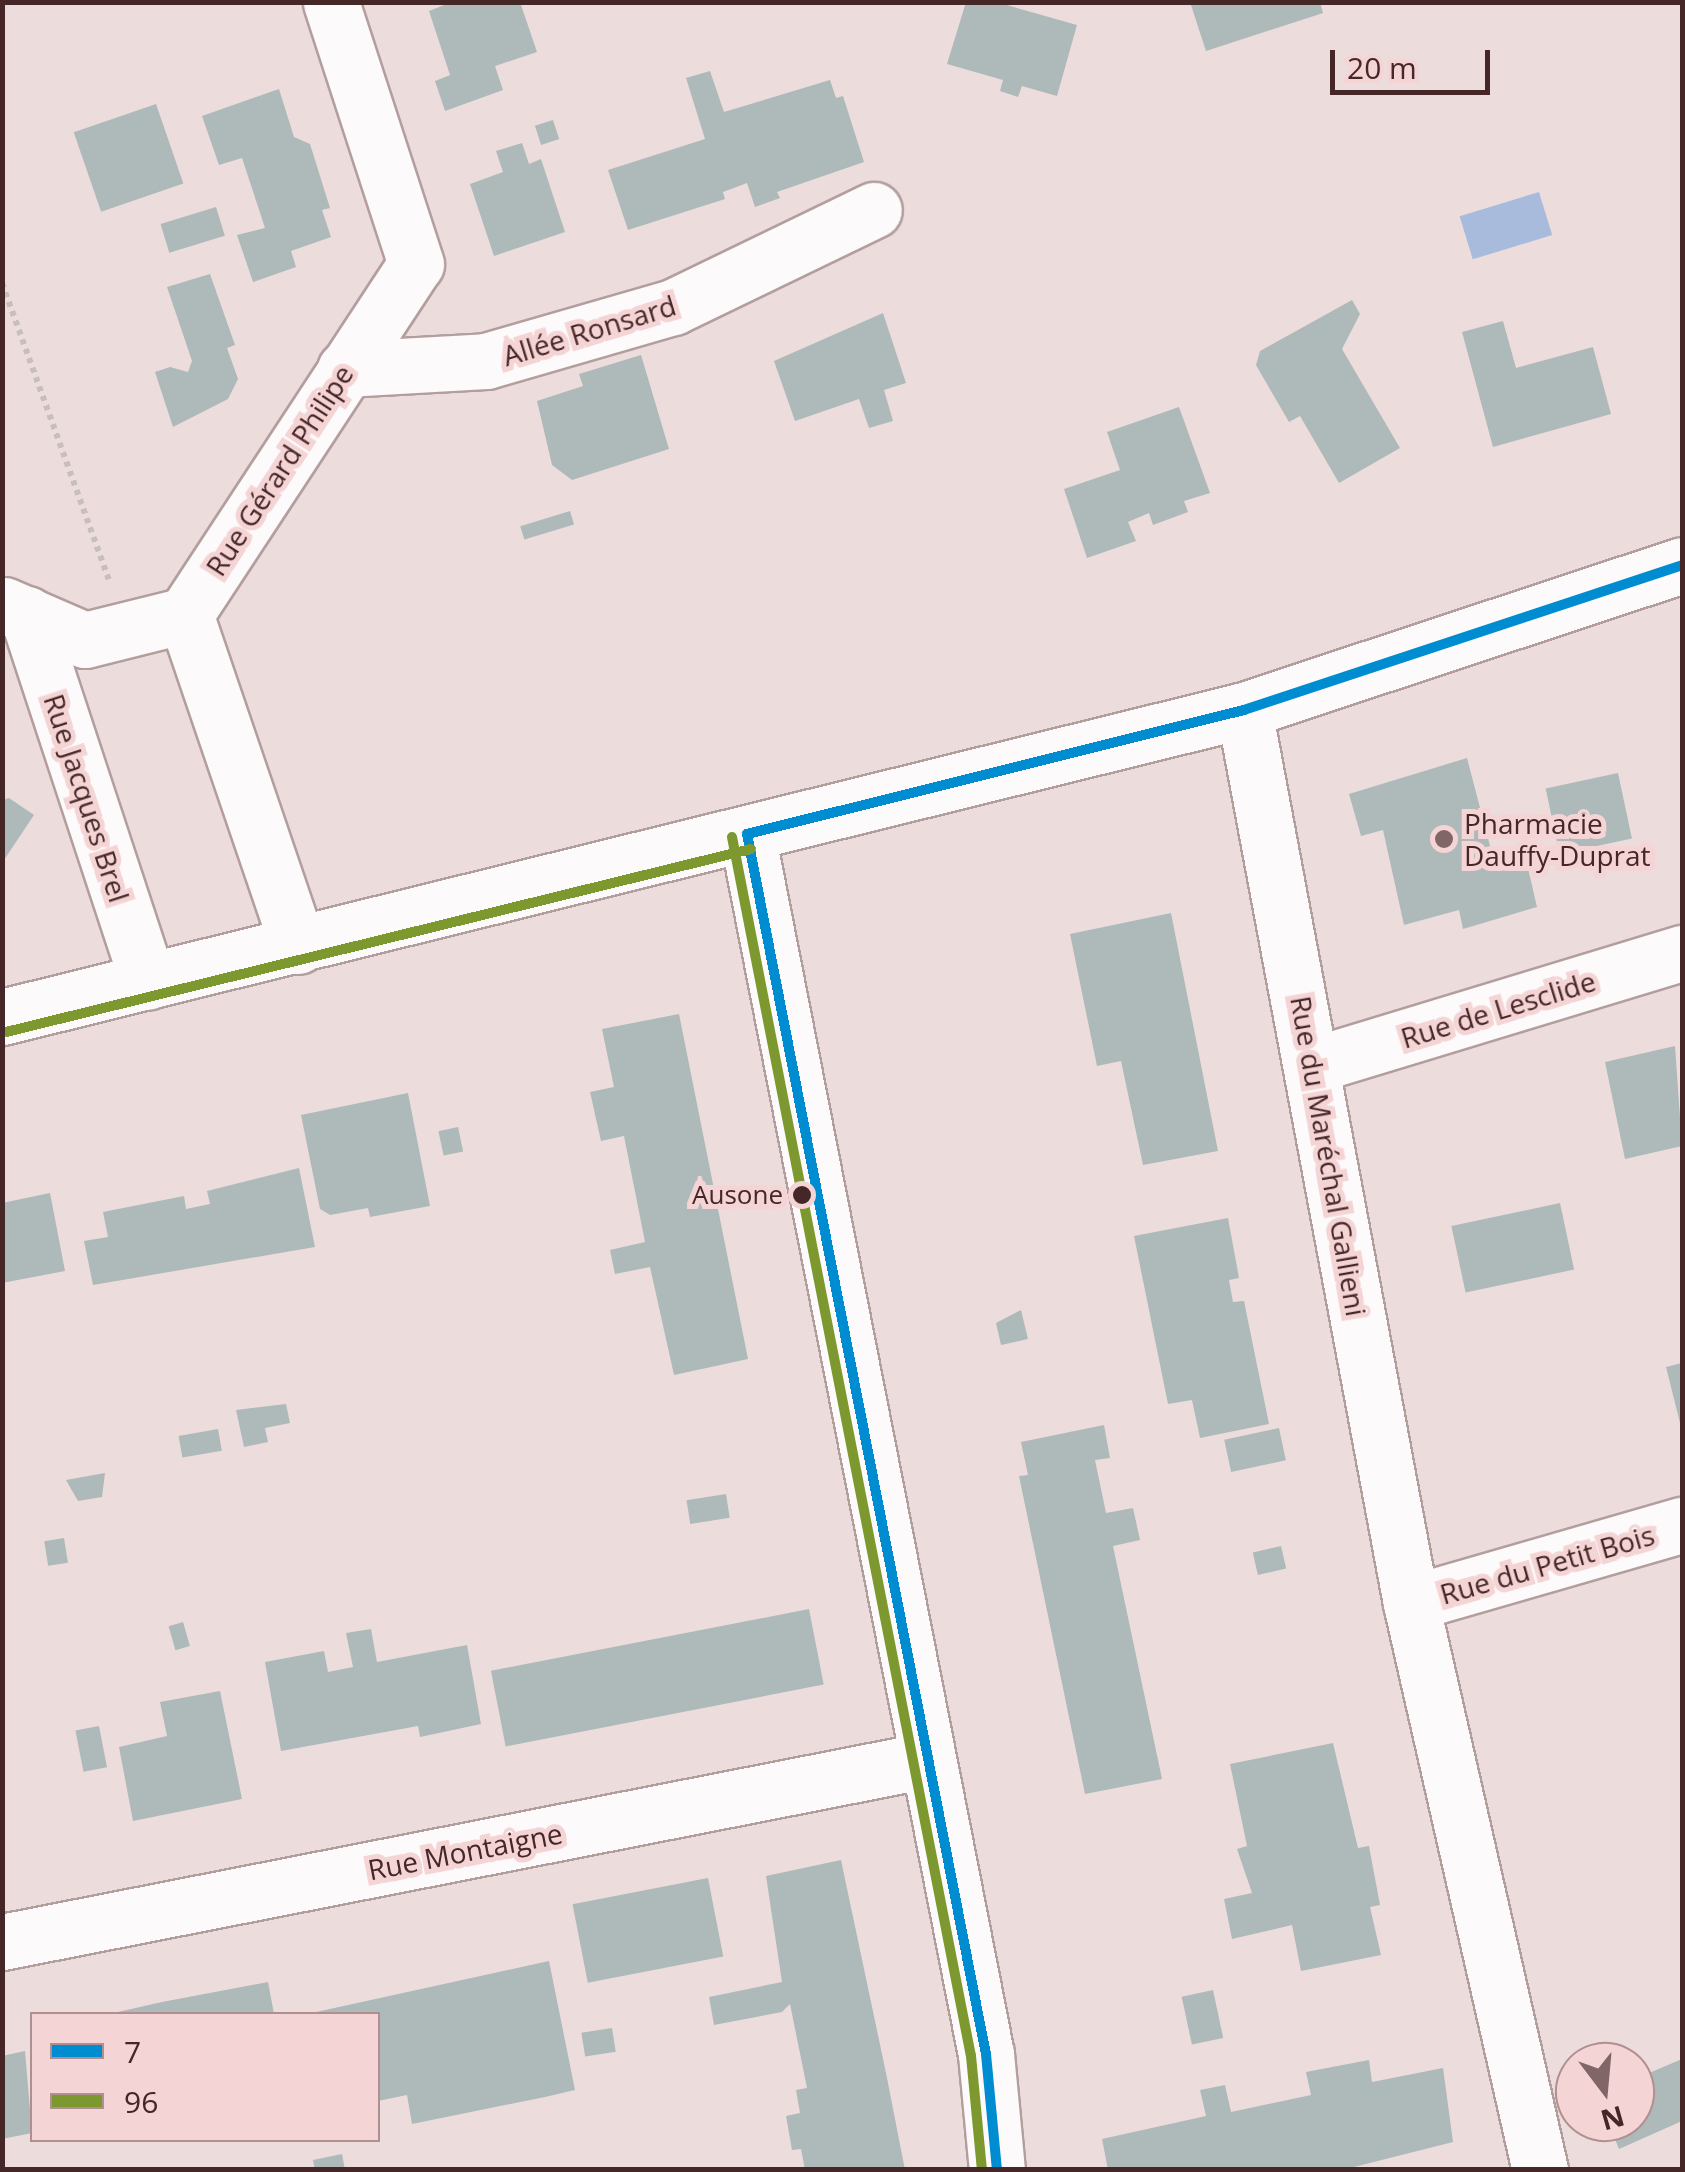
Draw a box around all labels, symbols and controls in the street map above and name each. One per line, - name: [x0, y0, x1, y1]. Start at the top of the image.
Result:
- scale bar: [1335, 30, 1495, 92]
- text: 20 m: [1347, 47, 1417, 88]
- street label: Allée Ronsard: [498, 288, 680, 372]
- street label: Rue Gérard Philipe: [198, 358, 360, 582]
- street label: Rue Jacques Brel: [38, 690, 136, 906]
- place label: Pharmacie Dauffy-Duprat: [1464, 806, 1651, 872]
- marker: Pharmacie Dauffy-Duprat: [1433, 828, 1455, 850]
- street label: Rue de Lesclide: [1397, 963, 1599, 1055]
- street label: Rue du Maréchal Gallieni: [1284, 993, 1374, 1319]
- place label: Ausone: [692, 1179, 783, 1211]
- marker: Ausone: [792, 1185, 812, 1205]
- street label: Rue du Petit Bois: [1436, 1517, 1658, 1611]
- street label: Rue Montaigne: [365, 1816, 565, 1886]
- legend: [30, 2012, 380, 2142]
- text: 7: [124, 2031, 141, 2072]
- north arrow: [1555, 2042, 1655, 2142]
- text: 96: [124, 2081, 158, 2122]
- text: N: [1597, 2098, 1629, 2140]

